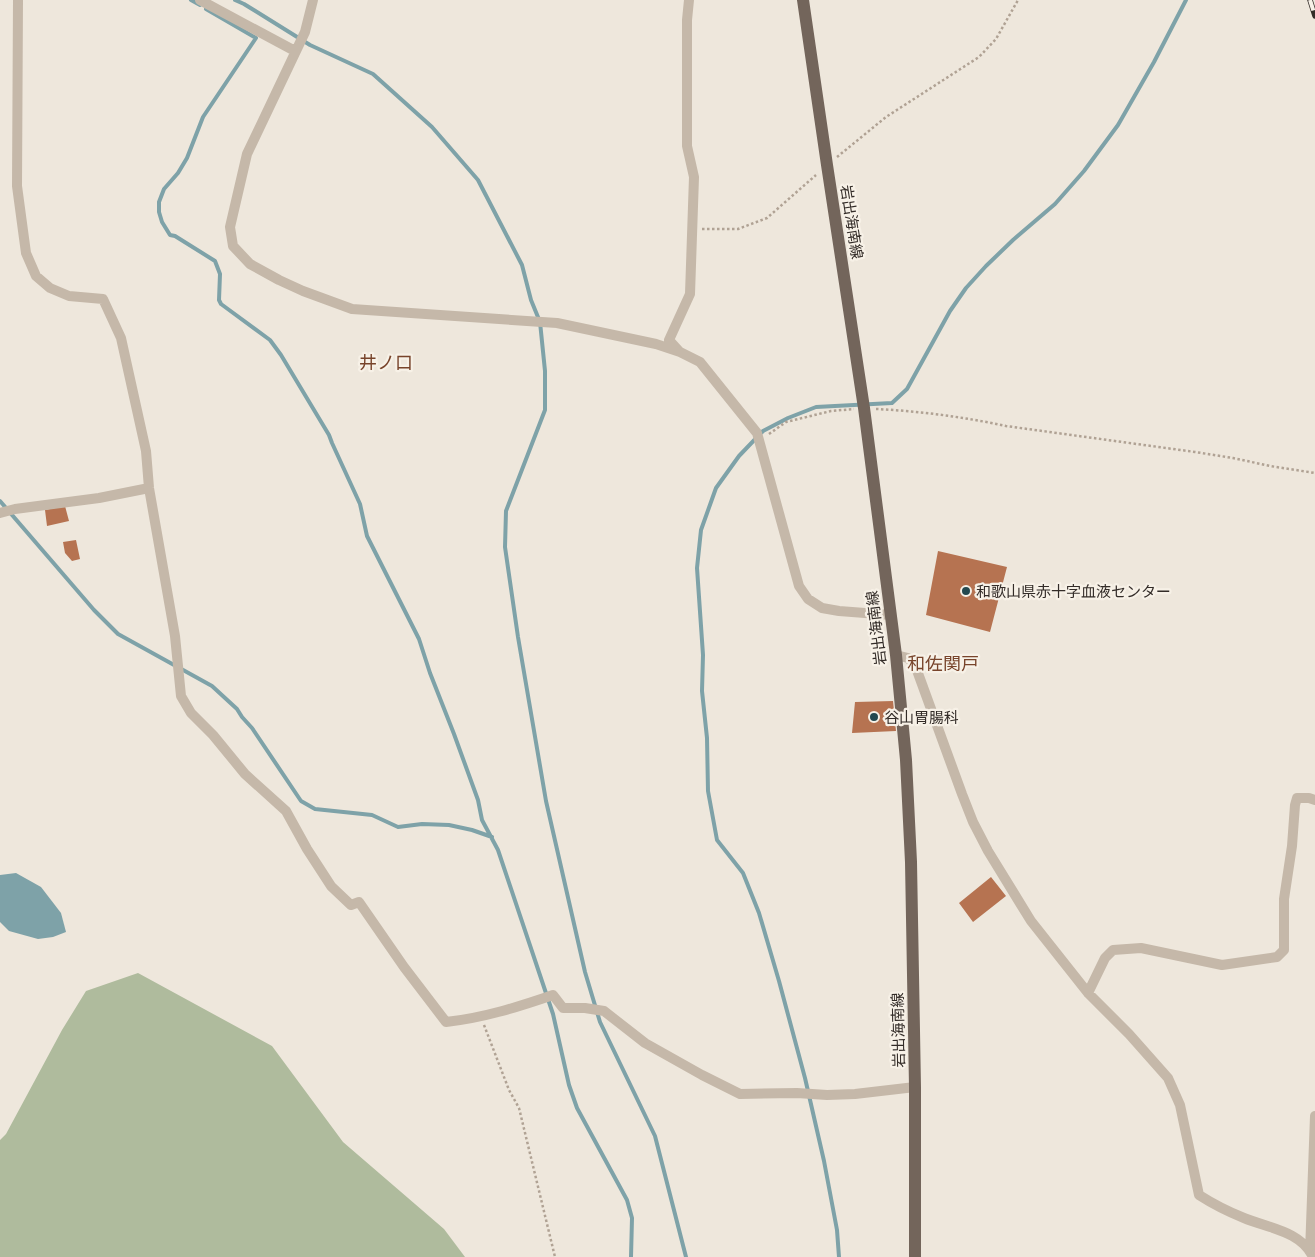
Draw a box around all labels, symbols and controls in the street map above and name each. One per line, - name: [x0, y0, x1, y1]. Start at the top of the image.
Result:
- street label: 岩出海南線: [836, 183, 868, 261]
- district label: 井ノ口: [359, 350, 413, 374]
- place label: 和歌山県赤十字血液センター: [976, 581, 1171, 602]
- marker: 和歌山県赤十字血液センター: [960, 585, 972, 597]
- street label: 岩出海南線: [861, 589, 891, 667]
- district label: 和佐関戸: [907, 651, 979, 675]
- place label: 谷山胃腸科: [884, 707, 959, 728]
- marker: 谷山胃腸科: [868, 711, 880, 723]
- street label: 岩出海南線: [887, 992, 909, 1068]

